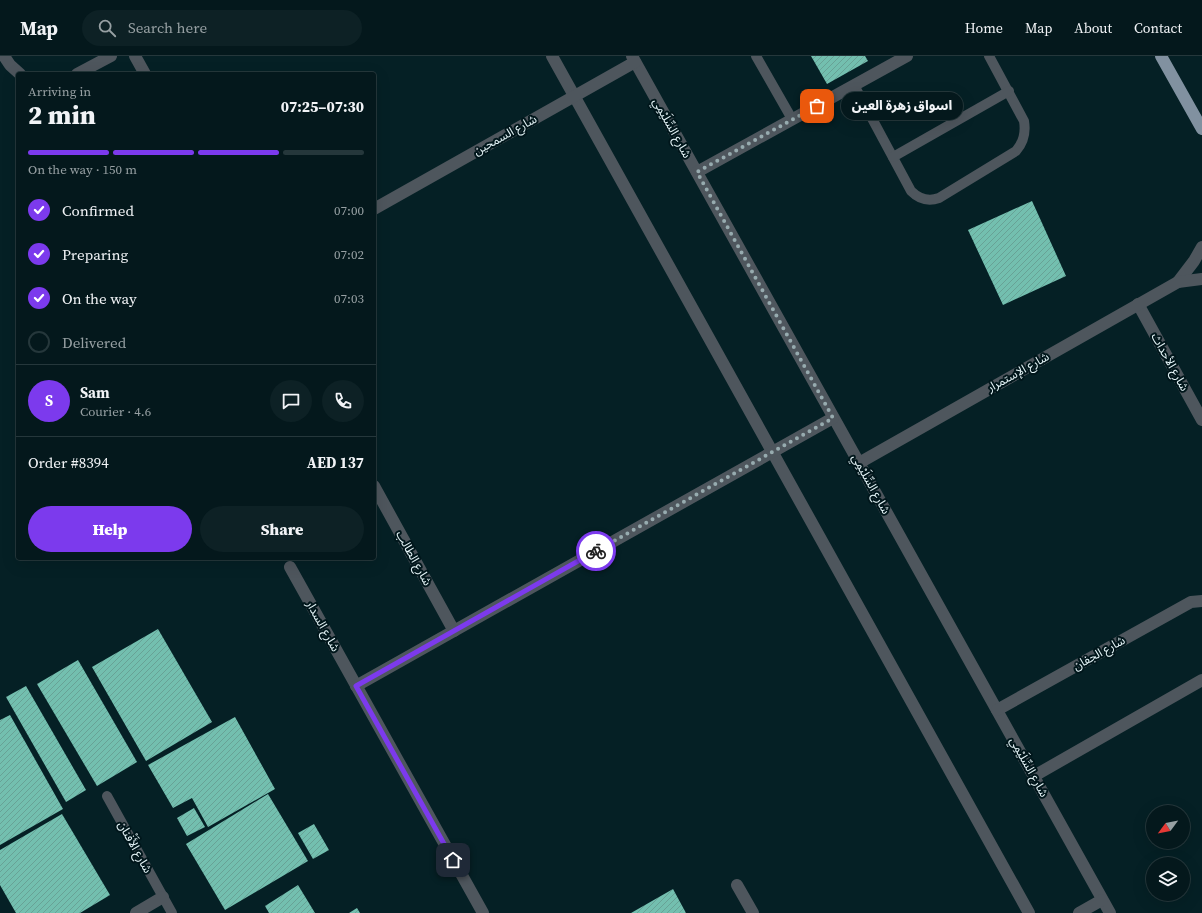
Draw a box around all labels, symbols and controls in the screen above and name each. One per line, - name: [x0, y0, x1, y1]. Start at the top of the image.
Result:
- search box: [82, 10, 362, 46]
- text: Map: [20, 15, 58, 41]
- icon: search: [96, 17, 118, 39]
- text: Search here: [128, 17, 207, 38]
- text: Home: [965, 18, 1003, 38]
- text: Map: [1025, 18, 1052, 38]
- text: About: [1074, 18, 1112, 38]
- text: Contact: [1134, 18, 1182, 38]
- text: Arriving in: [28, 83, 91, 100]
- pin: [800, 89, 834, 123]
- callout: اسواق زهرة العين: [841, 92, 963, 120]
- street label: شارع السِّلَيْمِي: [647, 95, 695, 162]
- icon: bag: [806, 95, 828, 117]
- text: 07:25–07:30: [281, 96, 364, 117]
- text: 2 min: [28, 97, 96, 133]
- text: اسواق زهرة العين: [852, 97, 952, 114]
- street label: شارع السمحين: [470, 111, 540, 160]
- text: On the way · 150 m: [28, 161, 137, 178]
- icon: check: [28, 199, 50, 221]
- text: Confirmed: [62, 200, 134, 221]
- text: 07:00: [334, 202, 364, 219]
- icon: check: [28, 243, 50, 265]
- text: Preparing: [62, 244, 128, 265]
- text: 07:02: [334, 246, 364, 263]
- icon: check: [28, 287, 50, 309]
- text: On the way: [62, 288, 137, 309]
- text: 07:03: [334, 290, 364, 307]
- street label: شارع الأحداث: [1147, 330, 1193, 394]
- text: Delivered: [62, 332, 126, 353]
- street label: شارع الإستمرار: [983, 348, 1052, 397]
- button: chat: [270, 380, 312, 422]
- button: phone: [322, 380, 364, 422]
- text: Sam: [80, 382, 110, 403]
- text: S: [45, 390, 53, 411]
- text: Courier · 4.6: [80, 403, 151, 420]
- street label: شارع السِّلَيْمِي: [846, 451, 894, 518]
- text: Order #8394: [28, 452, 109, 473]
- text: AED 137: [307, 452, 364, 473]
- button: Help: [28, 506, 192, 552]
- button: Share: [200, 506, 364, 552]
- street label: شارع الطالب: [391, 528, 436, 589]
- courier: [576, 531, 616, 571]
- icon: bike: [585, 540, 607, 562]
- street label: شارع السدار: [301, 597, 344, 655]
- street label: شارع الجفان: [1070, 632, 1128, 675]
- street label: شارع السِّلَيْمِي: [1004, 734, 1052, 801]
- north arrow: [1146, 805, 1190, 849]
- map controls: [1146, 805, 1190, 901]
- street label: شارع الأَفْنان: [113, 818, 157, 876]
- pin: [436, 843, 470, 877]
- icon: home: [442, 849, 464, 871]
- button: layers: [1146, 857, 1190, 901]

